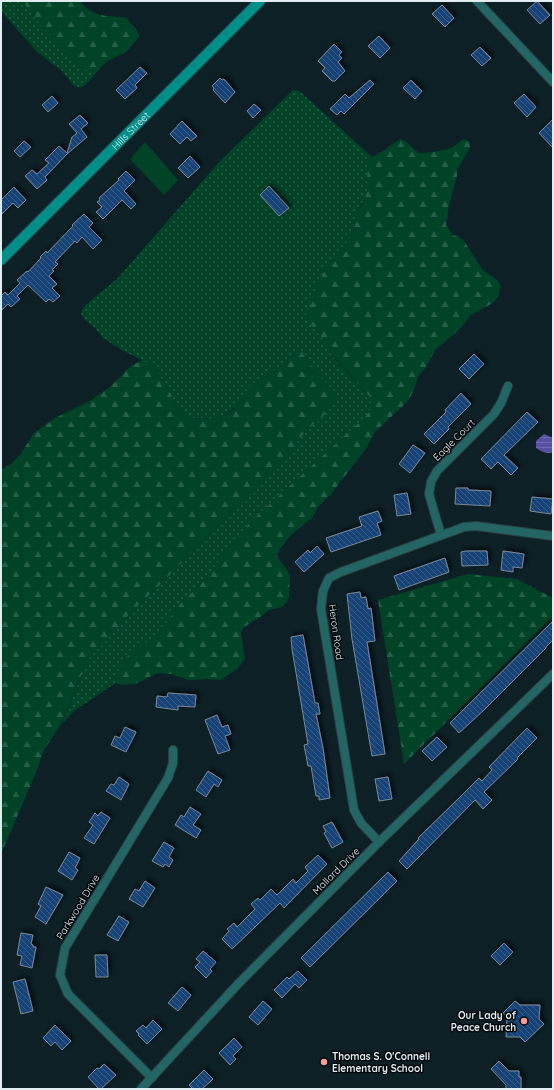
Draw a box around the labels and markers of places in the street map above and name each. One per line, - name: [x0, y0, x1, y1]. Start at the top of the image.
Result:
- place label: Our Lady of Peace Church: [451, 1009, 517, 1034]
- marker: Our Lady of Peace Church: [519, 1016, 529, 1026]
- place label: Thomas S. O'Connell Elementary School: [332, 1050, 430, 1075]
- marker: Thomas S. O'Connell Elementary School: [319, 1057, 329, 1067]

